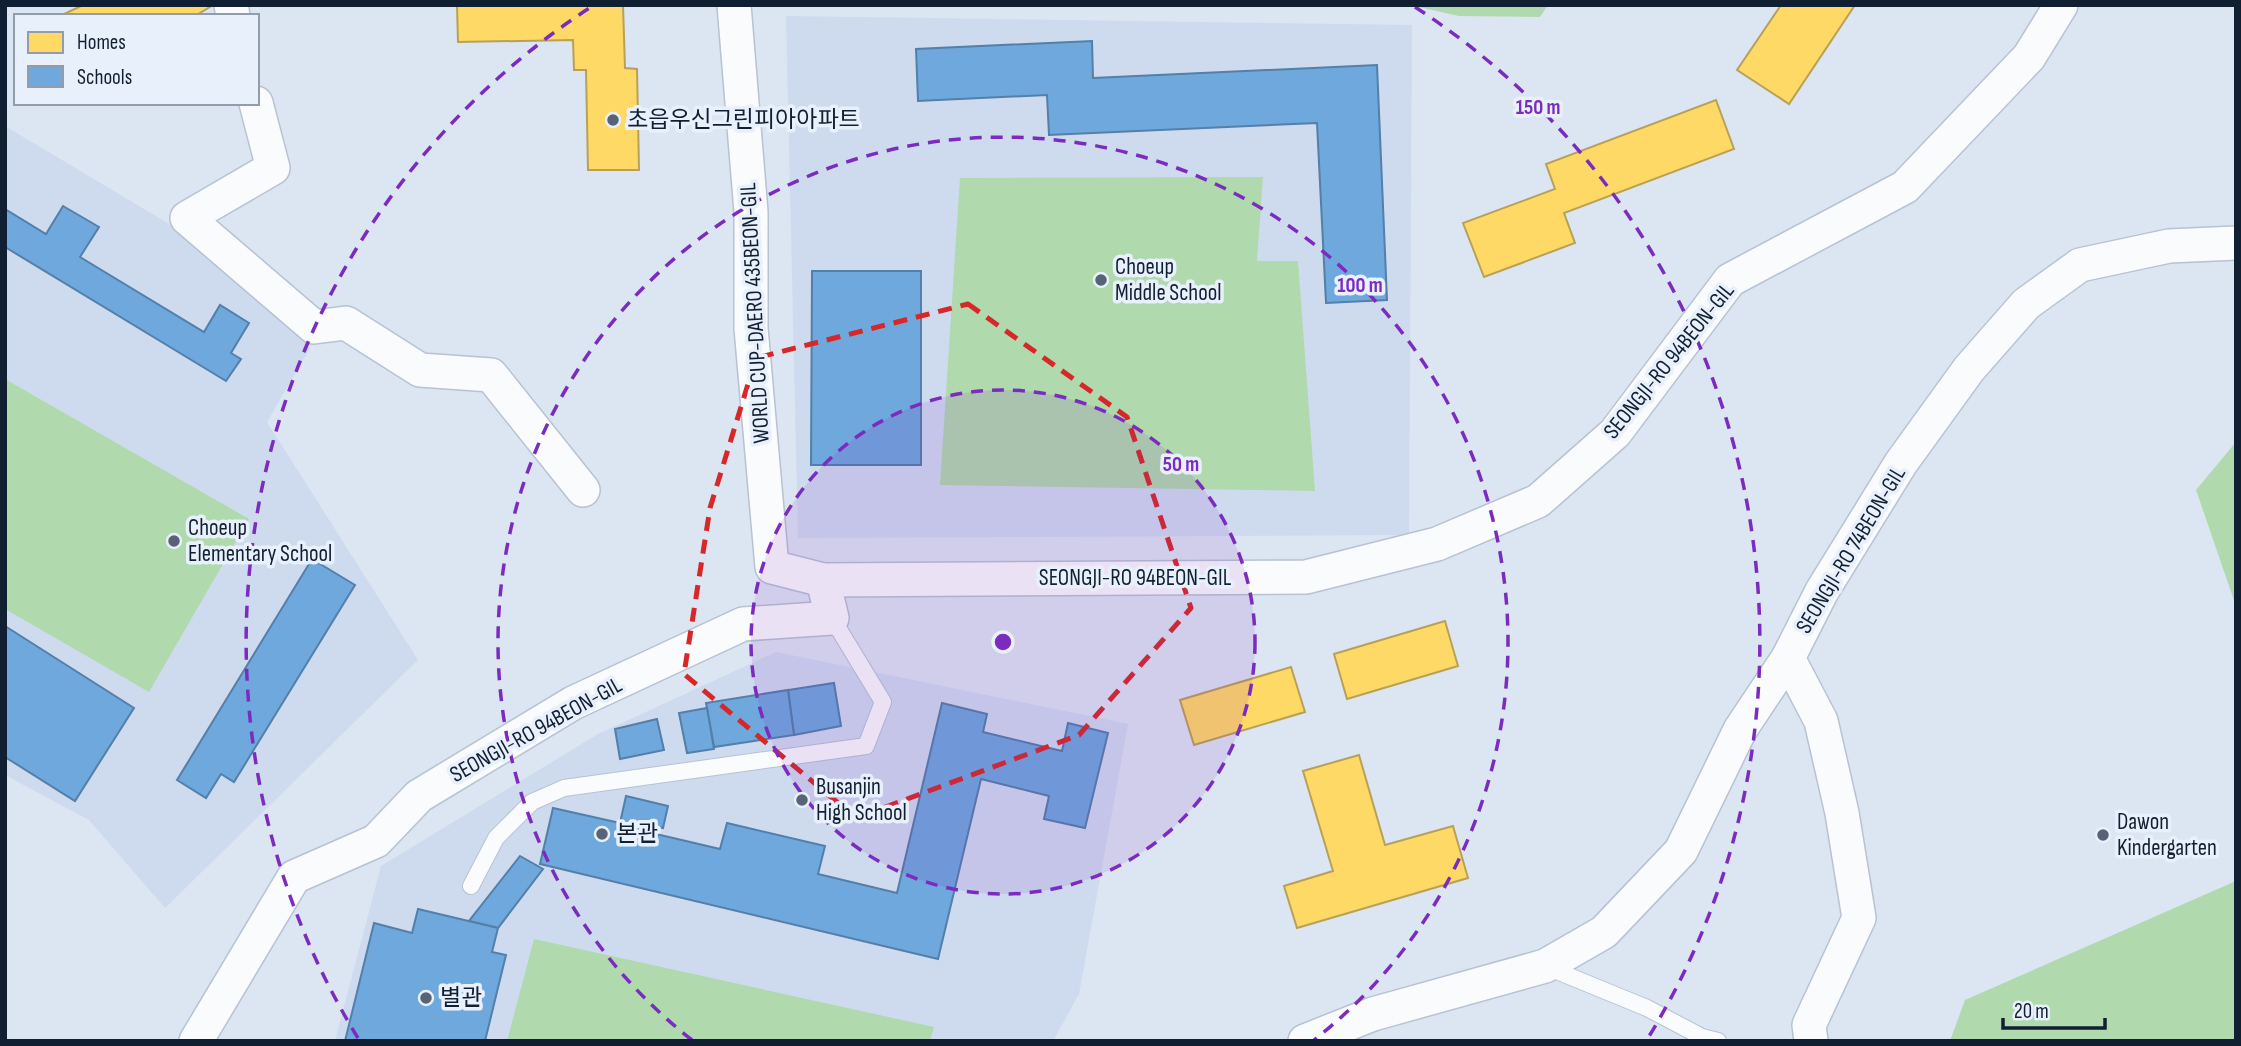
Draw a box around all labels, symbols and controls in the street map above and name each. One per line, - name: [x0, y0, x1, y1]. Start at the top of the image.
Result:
- legend: [14, 14, 259, 105]
- text: Homes: [77, 30, 126, 55]
- text: Schools: [77, 65, 132, 90]
- text: 150 m: [1516, 95, 1560, 120]
- place label: 초읍우신그린피아아파트: [627, 106, 860, 134]
- marker: 초읍우신그린피아아파트: [605, 112, 621, 128]
- street label: WORLD CUP-DAERO 435BEON-GIL: [734, 181, 776, 444]
- place label: Choeup Middle School: [1115, 253, 1222, 307]
- marker: Choeup Middle School: [1093, 272, 1109, 288]
- text: 100 m: [1337, 273, 1383, 298]
- street label: SEONGJI-RO 94BEON-GIL: [1598, 277, 1741, 445]
- text: 50 m: [1163, 452, 1199, 477]
- street label: SEONGJI-RO 74BEON-GIL: [1790, 461, 1912, 639]
- place label: Choeup Elementary School: [188, 514, 332, 568]
- marker: Choeup Elementary School: [166, 533, 182, 549]
- street label: SEONGJI-RO 94BEON-GIL: [1039, 564, 1232, 592]
- centre of rings: [991, 630, 1015, 654]
- street label: SEONGJI-RO 94BEON-GIL: [445, 671, 627, 789]
- place label: Busanjin High School: [816, 773, 907, 827]
- marker: Busanjin High School: [794, 792, 810, 808]
- place label: Dawon Kindergarten: [2117, 808, 2217, 862]
- place label: 본관: [616, 820, 658, 848]
- marker: 본관: [594, 826, 610, 842]
- marker: Dawon Kindergarten: [2095, 827, 2111, 843]
- place label: 별관: [440, 984, 482, 1012]
- scale bar: [2003, 986, 2104, 1030]
- marker: 별관: [418, 990, 434, 1006]
- text: 20 m: [2014, 999, 2049, 1024]

